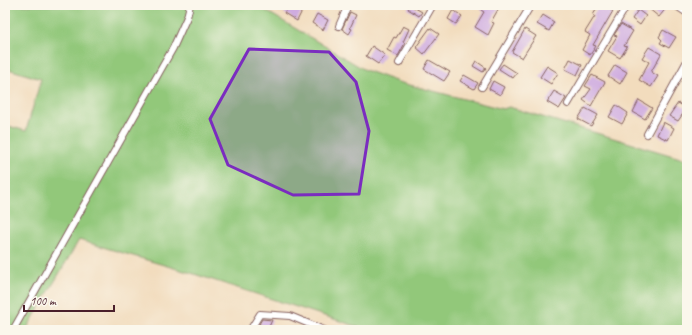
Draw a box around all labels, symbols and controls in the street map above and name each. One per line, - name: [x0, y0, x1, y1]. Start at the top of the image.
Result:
- scale bar: [24, 287, 114, 313]
- text: 100 m: [30, 293, 57, 309]

